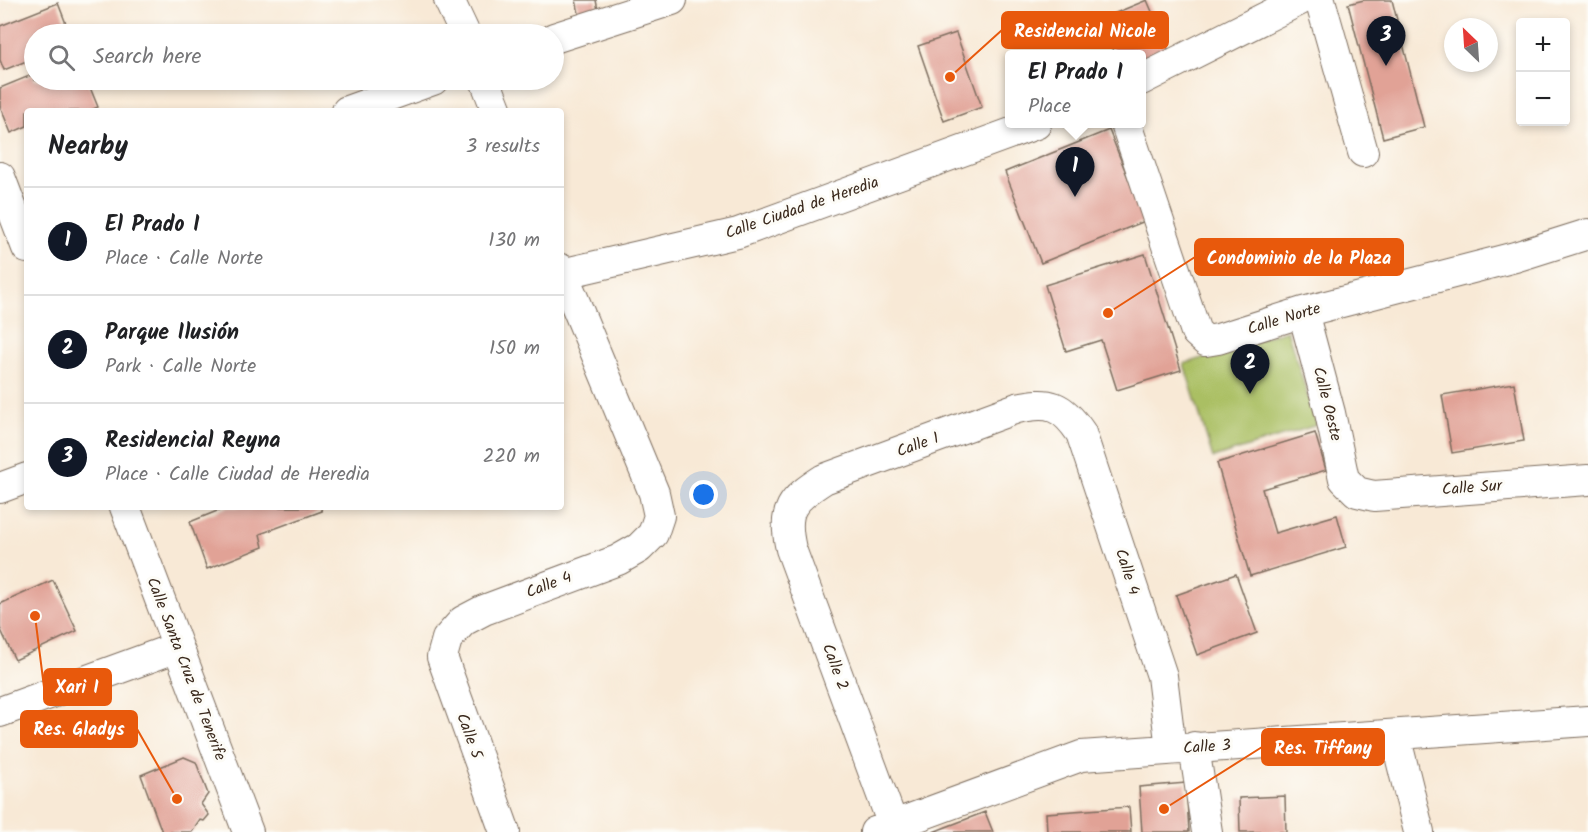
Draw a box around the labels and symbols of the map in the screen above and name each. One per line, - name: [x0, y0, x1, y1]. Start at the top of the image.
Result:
- callout: Residencial Nicole: [1002, 12, 1168, 48]
- pin: 3: [1366, 16, 1406, 66]
- text: Residencial Nicole: [1014, 18, 1156, 47]
- north arrow: [1444, 18, 1498, 72]
- pin: 1: [1056, 148, 1094, 197]
- street label: Calle Ciudad de Heredia: [722, 170, 882, 246]
- callout: Condominio de la Plaza: [1195, 239, 1403, 275]
- text: Condominio de la Plaza: [1207, 245, 1391, 274]
- street label: Calle Norte: [1244, 296, 1324, 342]
- pin: 2: [1230, 344, 1270, 394]
- street label: Calle Oeste: [1306, 364, 1348, 444]
- street label: Calle 1: [893, 426, 943, 464]
- street label: Calle Sur: [1441, 473, 1505, 503]
- your location: [689, 480, 718, 509]
- street label: Calle 4: [1108, 546, 1146, 599]
- street label: Calle 4: [522, 565, 576, 605]
- street label: Calle Santa Cruz de Tenerife: [139, 574, 233, 764]
- street label: Calle 2: [815, 640, 855, 694]
- callout: Xari I: [44, 669, 111, 705]
- text: Xari I: [54, 674, 99, 703]
- street label: Calle 5: [449, 710, 489, 764]
- callout: Res. Gladys: [21, 711, 137, 747]
- text: Res. Gladys: [33, 716, 125, 745]
- callout: Res. Tiffany: [1262, 729, 1384, 765]
- street label: Calle 3: [1182, 733, 1232, 761]
- text: Res. Tiffany: [1274, 735, 1373, 764]

